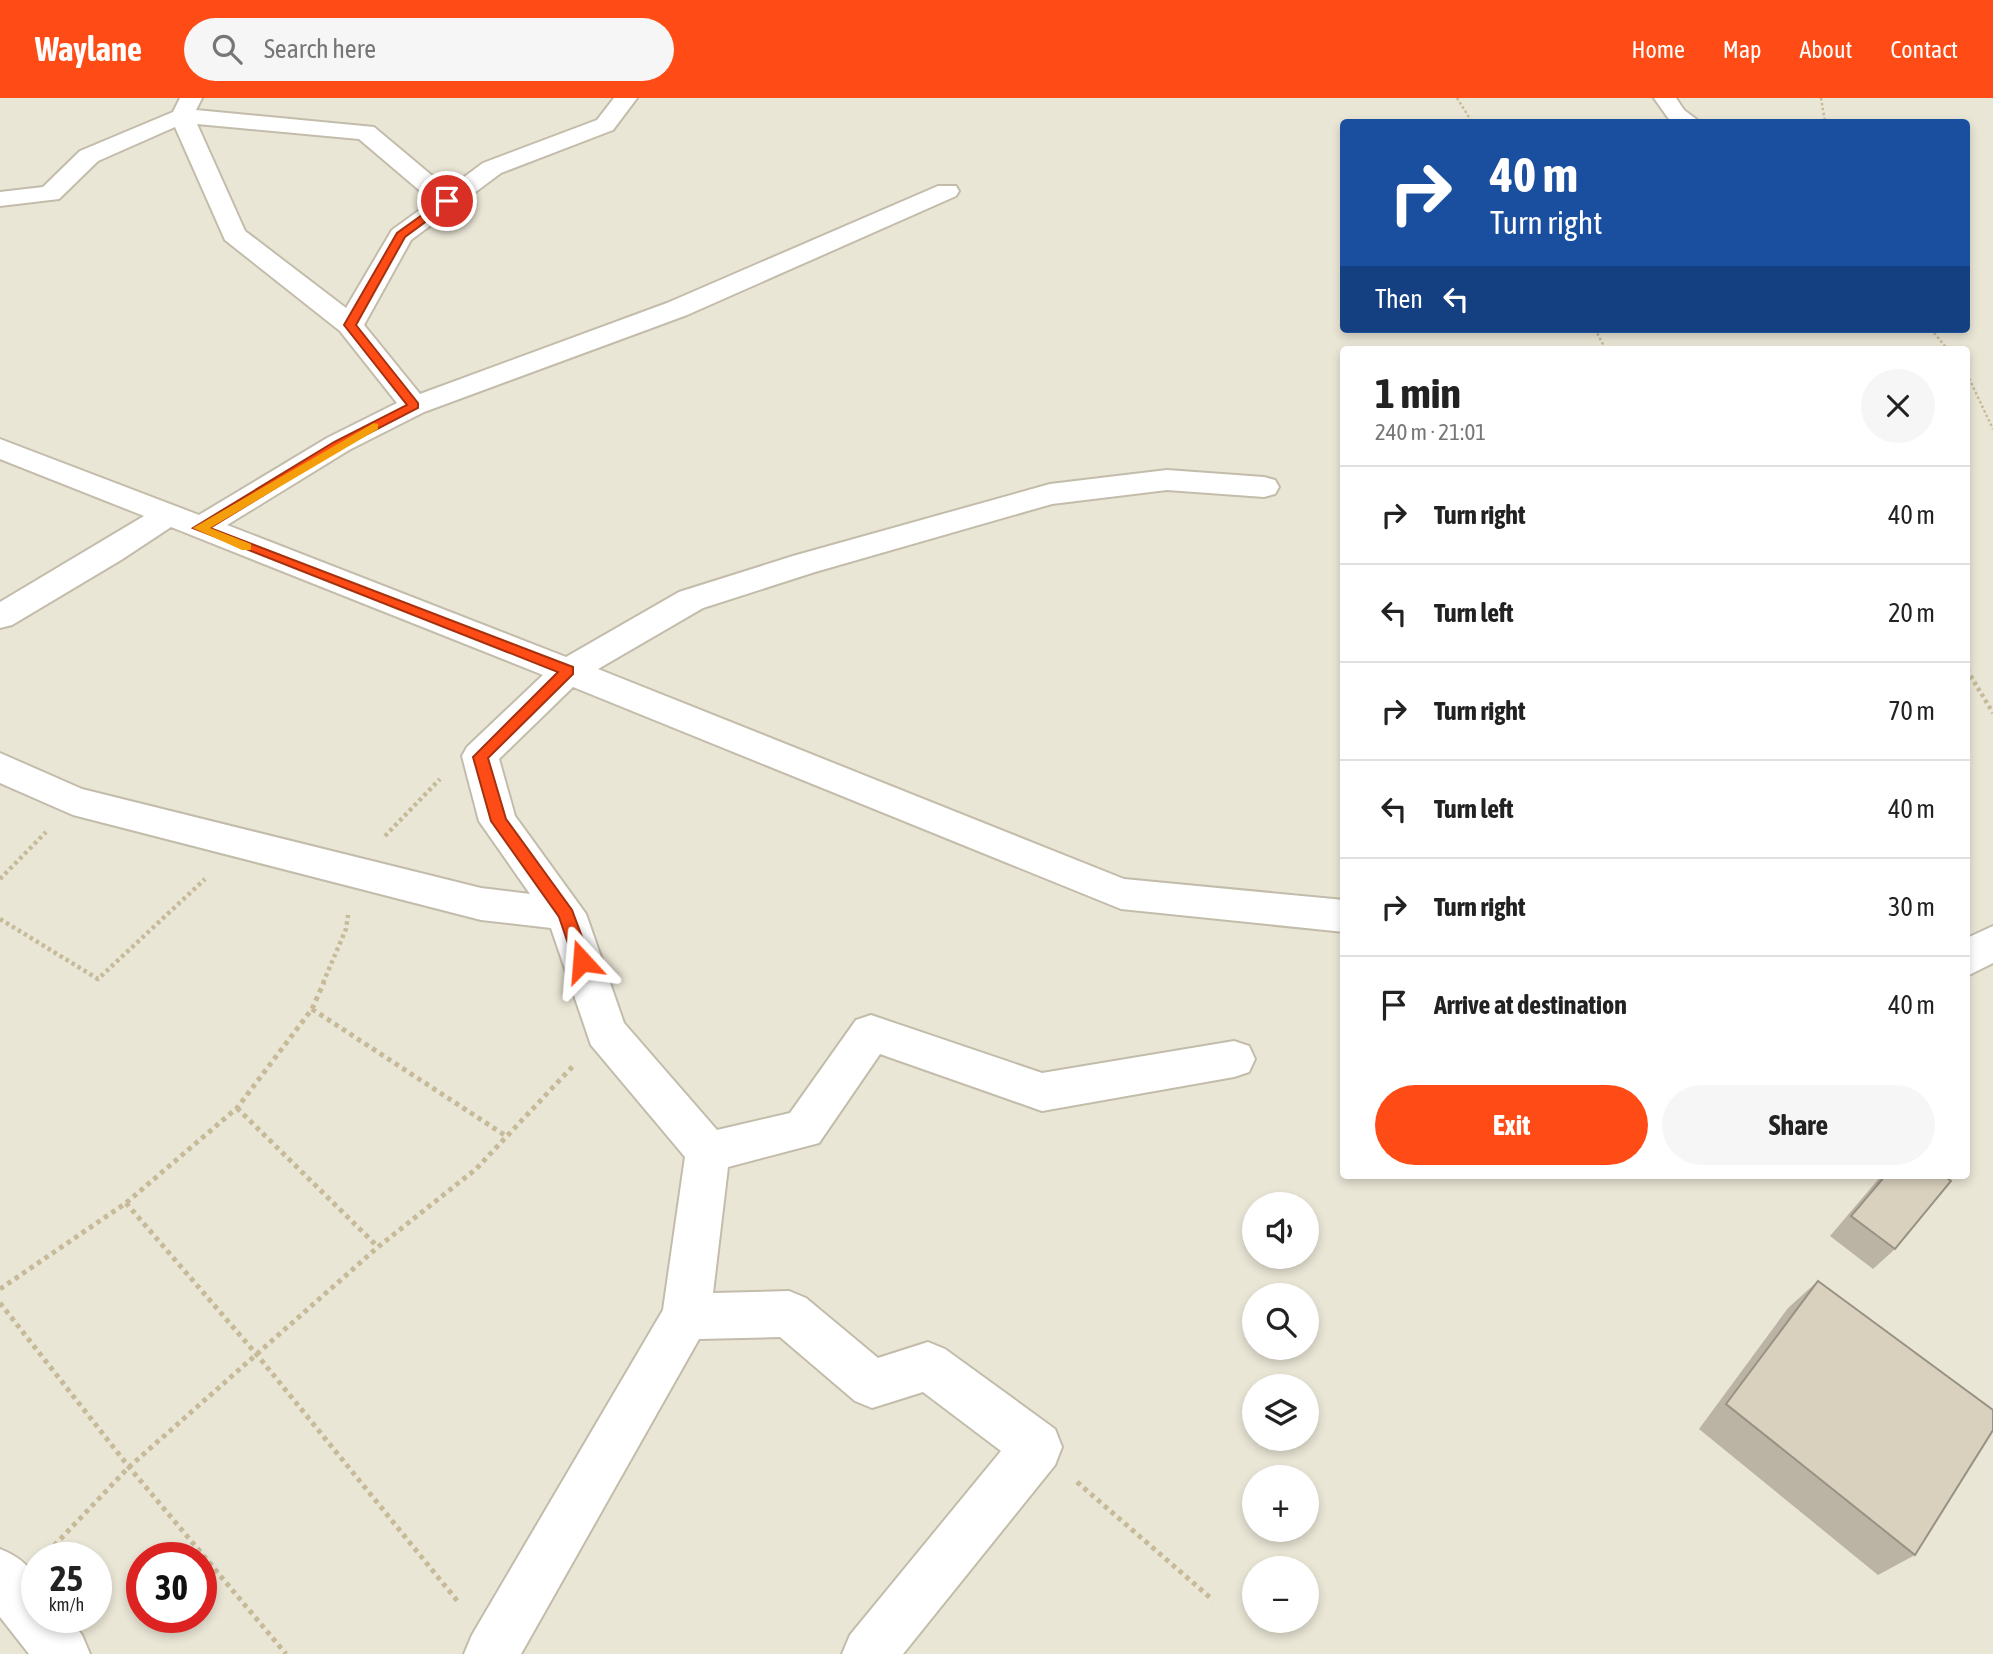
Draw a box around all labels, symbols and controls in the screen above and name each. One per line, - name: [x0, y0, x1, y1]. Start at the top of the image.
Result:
- search box: [184, 18, 674, 81]
- text: Waylane: [35, 30, 142, 68]
- icon: search: [208, 30, 246, 68]
- text: Search here: [264, 34, 376, 64]
- text: Home: [1631, 36, 1685, 63]
- text: Map: [1723, 36, 1761, 63]
- text: About: [1799, 36, 1852, 63]
- text: Contact: [1890, 36, 1958, 63]
- text: 40 m: [1490, 146, 1578, 202]
- icon: right: [1375, 147, 1466, 238]
- pin: [417, 171, 477, 231]
- icon: arrive: [428, 182, 466, 220]
- text: Turn right: [1490, 204, 1603, 241]
- icon: left: [1437, 280, 1475, 318]
- text: Then: [1375, 284, 1423, 314]
- text: 1 min: [1375, 369, 1461, 417]
- button: close: [1861, 369, 1935, 443]
- text: 240 m · 21:01: [1375, 419, 1486, 445]
- icon: right: [1375, 496, 1413, 534]
- text: Turn right: [1434, 500, 1525, 530]
- text: 40 m: [1888, 500, 1935, 530]
- icon: left: [1375, 594, 1413, 632]
- text: Turn left: [1434, 598, 1514, 628]
- text: 20 m: [1888, 598, 1935, 628]
- icon: right: [1375, 692, 1413, 730]
- text: Turn right: [1434, 696, 1525, 726]
- text: 70 m: [1888, 696, 1935, 726]
- icon: left: [1375, 790, 1413, 828]
- text: Turn left: [1434, 794, 1514, 824]
- text: 40 m: [1888, 794, 1935, 824]
- icon: right: [1375, 888, 1413, 926]
- text: Turn right: [1434, 892, 1525, 922]
- text: 30 m: [1888, 892, 1935, 922]
- position arrow: [545, 924, 619, 998]
- icon: arrive: [1375, 986, 1413, 1024]
- text: Arrive at destination: [1434, 990, 1627, 1020]
- text: 40 m: [1888, 990, 1935, 1020]
- button: Exit: [1375, 1085, 1648, 1165]
- button: Share: [1662, 1085, 1935, 1165]
- map controls: [1242, 1192, 1319, 1633]
- button: sound: [1242, 1192, 1319, 1269]
- button: search: [1242, 1283, 1319, 1360]
- button: layers: [1242, 1374, 1319, 1451]
- button: +: [1242, 1465, 1319, 1542]
- speed limit sign: 30: [126, 1542, 217, 1633]
- button: −: [1242, 1556, 1319, 1633]
- text: 25: [50, 1558, 83, 1598]
- text: km/h: [49, 1594, 84, 1615]

